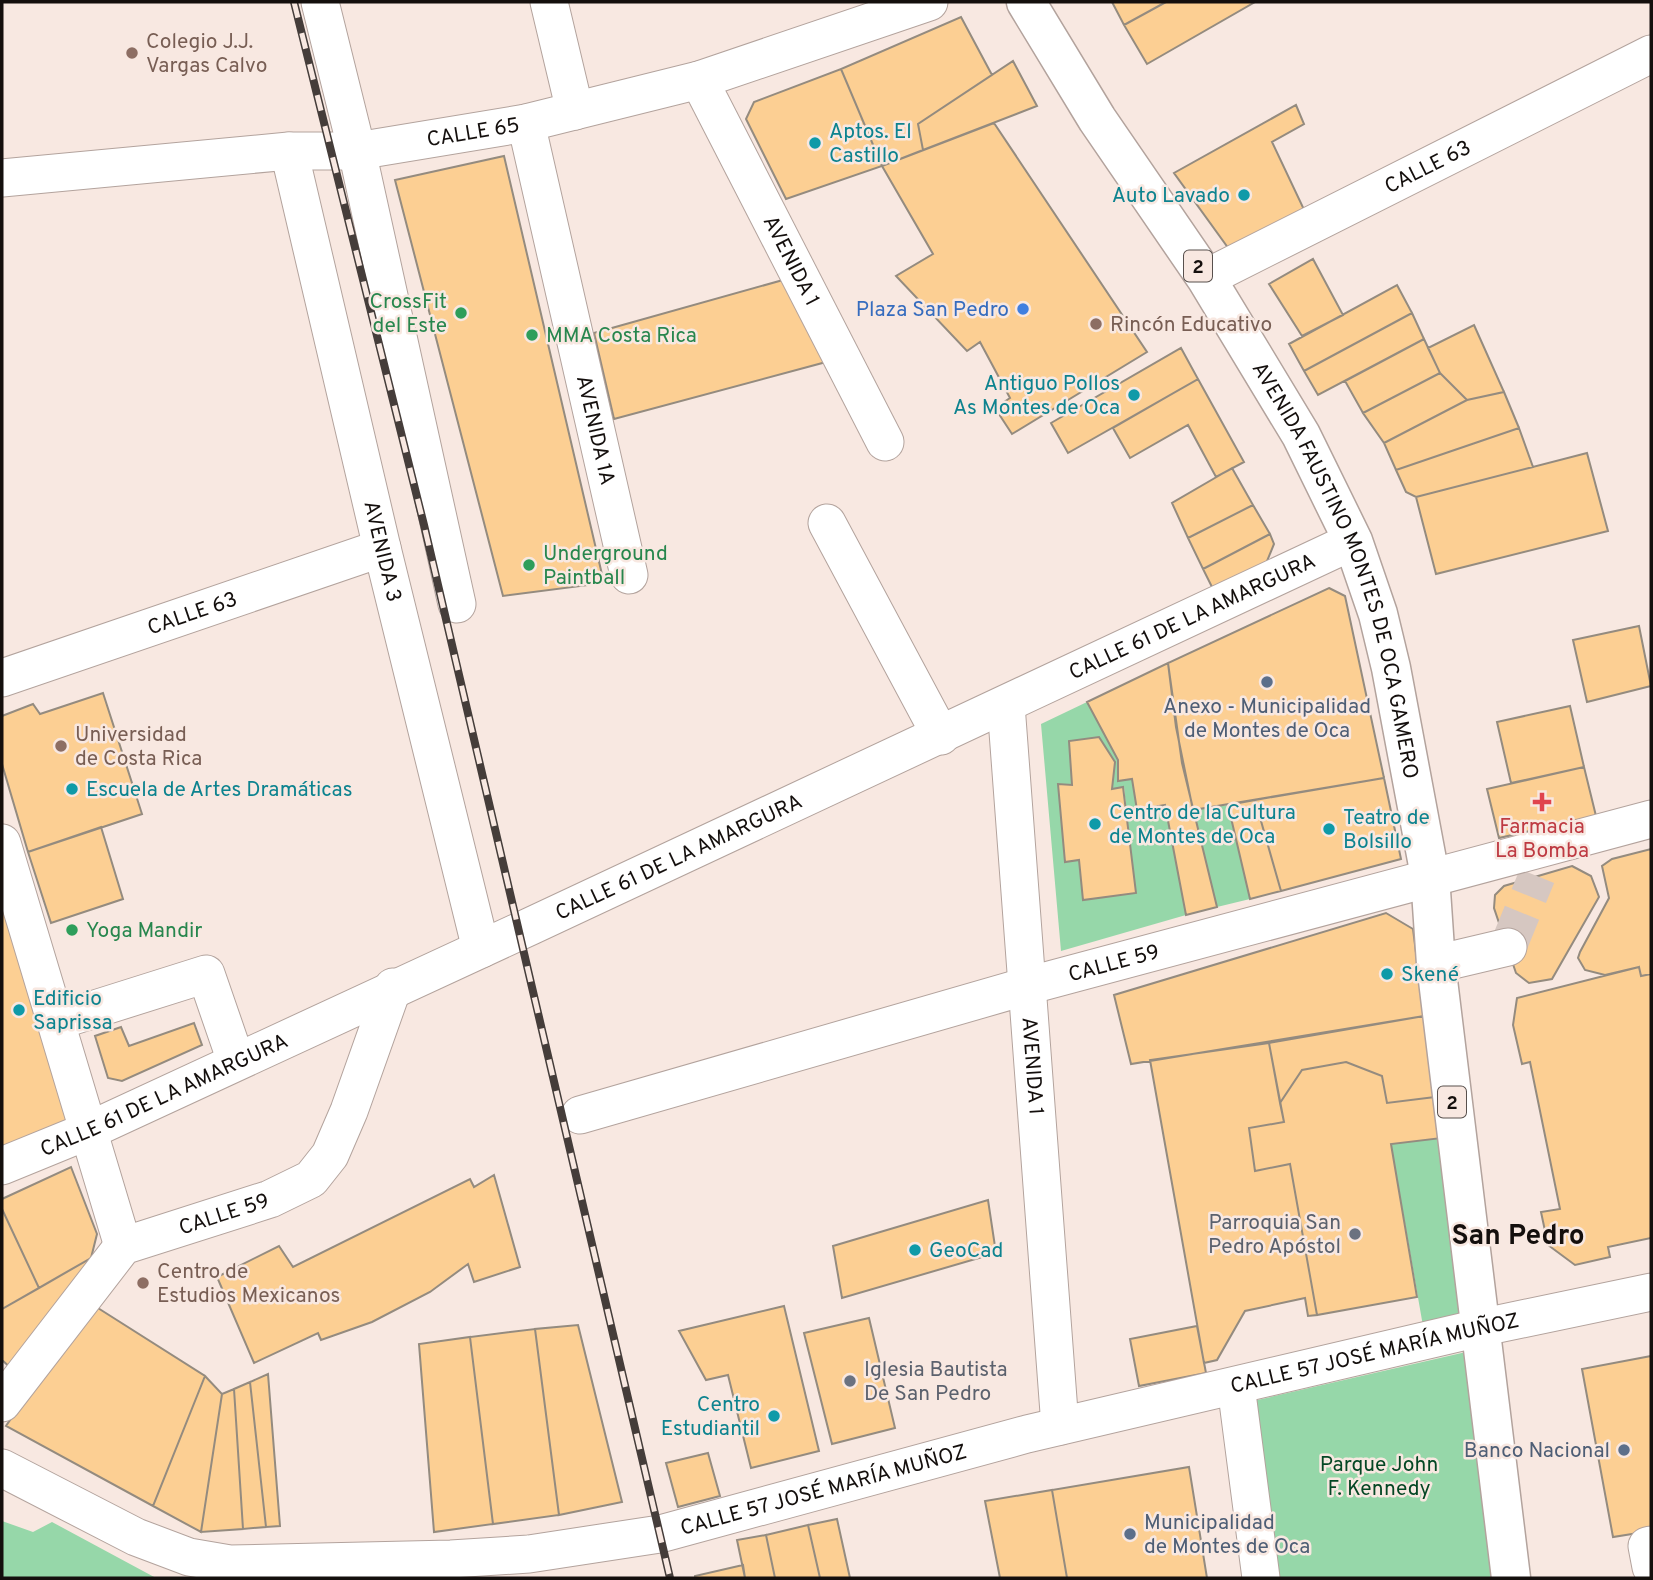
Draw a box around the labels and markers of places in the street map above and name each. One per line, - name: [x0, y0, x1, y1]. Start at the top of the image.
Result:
- place label: Colegio J.J. Vargas Calvo: [146, 29, 268, 80]
- marker: Colegio J.J. Vargas Calvo: [124, 45, 140, 61]
- place label: Aptos. El Castillo: [829, 119, 912, 170]
- marker: Aptos. El Castillo: [807, 135, 823, 151]
- place label: Auto Lavado: [1112, 183, 1230, 210]
- marker: Auto Lavado: [1236, 187, 1252, 203]
- place label: CrossFit del Este: [369, 289, 447, 340]
- place label: Plaza San Pedro: [856, 297, 1009, 324]
- marker: Plaza San Pedro: [1015, 301, 1031, 317]
- marker: CrossFit del Este: [453, 305, 469, 321]
- place label: Rincón Educativo: [1110, 312, 1272, 339]
- marker: Rincón Educativo: [1088, 316, 1104, 332]
- place label: MMA Costa Rica: [546, 323, 697, 350]
- marker: MMA Costa Rica: [524, 327, 540, 343]
- place label: Antiguo Pollos As Montes de Oca: [953, 371, 1120, 422]
- marker: Antiguo Pollos As Montes de Oca: [1126, 387, 1142, 403]
- place label: Underground Paintball: [543, 541, 668, 592]
- marker: Underground Paintball: [521, 557, 537, 573]
- marker: Anexo - Municipalidad de Montes de Oca: [1259, 674, 1275, 690]
- place label: Anexo - Municipalidad de Montes de Oca: [1163, 694, 1371, 745]
- place label: Universidad de Costa Rica: [75, 722, 202, 773]
- marker: Universidad de Costa Rica: [53, 738, 69, 754]
- place label: Escuela de Artes Dramáticas: [86, 777, 353, 804]
- marker: Escuela de Artes Dramáticas: [64, 781, 80, 797]
- marker: Farmacia La Bomba: [1534, 794, 1550, 810]
- place label: Centro de la Cultura de Montes de Oca: [1109, 800, 1296, 851]
- place label: Teatro de Bolsillo: [1343, 805, 1430, 856]
- place label: Farmacia La Bomba: [1495, 814, 1589, 865]
- marker: Centro de la Cultura de Montes de Oca: [1087, 816, 1103, 832]
- marker: Teatro de Bolsillo: [1321, 821, 1337, 837]
- place label: Yoga Mandir: [86, 918, 203, 945]
- marker: Yoga Mandir: [64, 922, 80, 938]
- place label: Skené: [1401, 962, 1459, 989]
- marker: Skené: [1379, 966, 1395, 982]
- place label: Edificio Saprissa: [33, 986, 113, 1037]
- marker: Edificio Saprissa: [11, 1002, 27, 1018]
- place label: Parroquia San Pedro Apóstol: [1208, 1210, 1341, 1261]
- marker: Parroquia San Pedro Apóstol: [1347, 1226, 1363, 1242]
- place label: GeoCad: [929, 1238, 1003, 1265]
- marker: GeoCad: [907, 1242, 923, 1258]
- place label: Centro de Estudios Mexicanos: [157, 1259, 340, 1310]
- marker: Centro de Estudios Mexicanos: [135, 1275, 151, 1291]
- place label: Iglesia Bautista De San Pedro: [864, 1357, 1008, 1408]
- marker: Iglesia Bautista De San Pedro: [842, 1373, 858, 1389]
- place label: Centro Estudiantil: [661, 1392, 760, 1443]
- marker: Centro Estudiantil: [766, 1408, 782, 1424]
- place label: Banco Nacional: [1464, 1438, 1610, 1465]
- marker: Banco Nacional: [1616, 1442, 1632, 1458]
- place label: Municipalidad de Montes de Oca: [1144, 1510, 1310, 1561]
- marker: Municipalidad de Montes de Oca: [1122, 1526, 1138, 1542]

